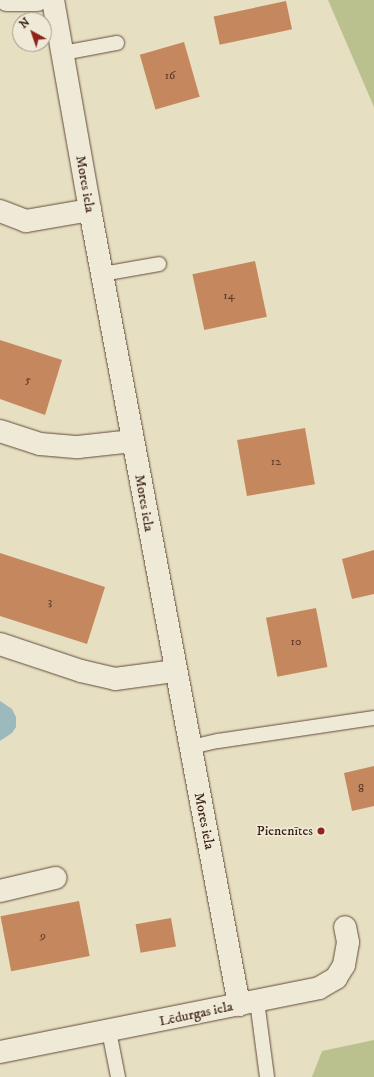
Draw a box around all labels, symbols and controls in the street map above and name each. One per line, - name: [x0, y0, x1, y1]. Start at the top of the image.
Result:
- north arrow: [12, 12, 52, 52]
- text: N: [17, 15, 33, 32]
- house number: 16: [165, 69, 175, 83]
- street label: Mores iela: [72, 154, 98, 214]
- house number: 14: [223, 289, 235, 303]
- house number: 5: [25, 373, 31, 387]
- house number: 12: [271, 455, 281, 469]
- street label: Mores iela: [131, 473, 157, 533]
- house number: 3: [48, 595, 52, 609]
- house number: 10: [291, 635, 301, 649]
- house number: 8: [358, 782, 364, 796]
- street label: Mores iela: [190, 791, 218, 851]
- place label: Pienenītes: [257, 823, 313, 839]
- marker: Pienenītes: [316, 826, 326, 836]
- house number: 9: [40, 929, 46, 943]
- street label: Lēdurgas iela: [158, 998, 234, 1030]

